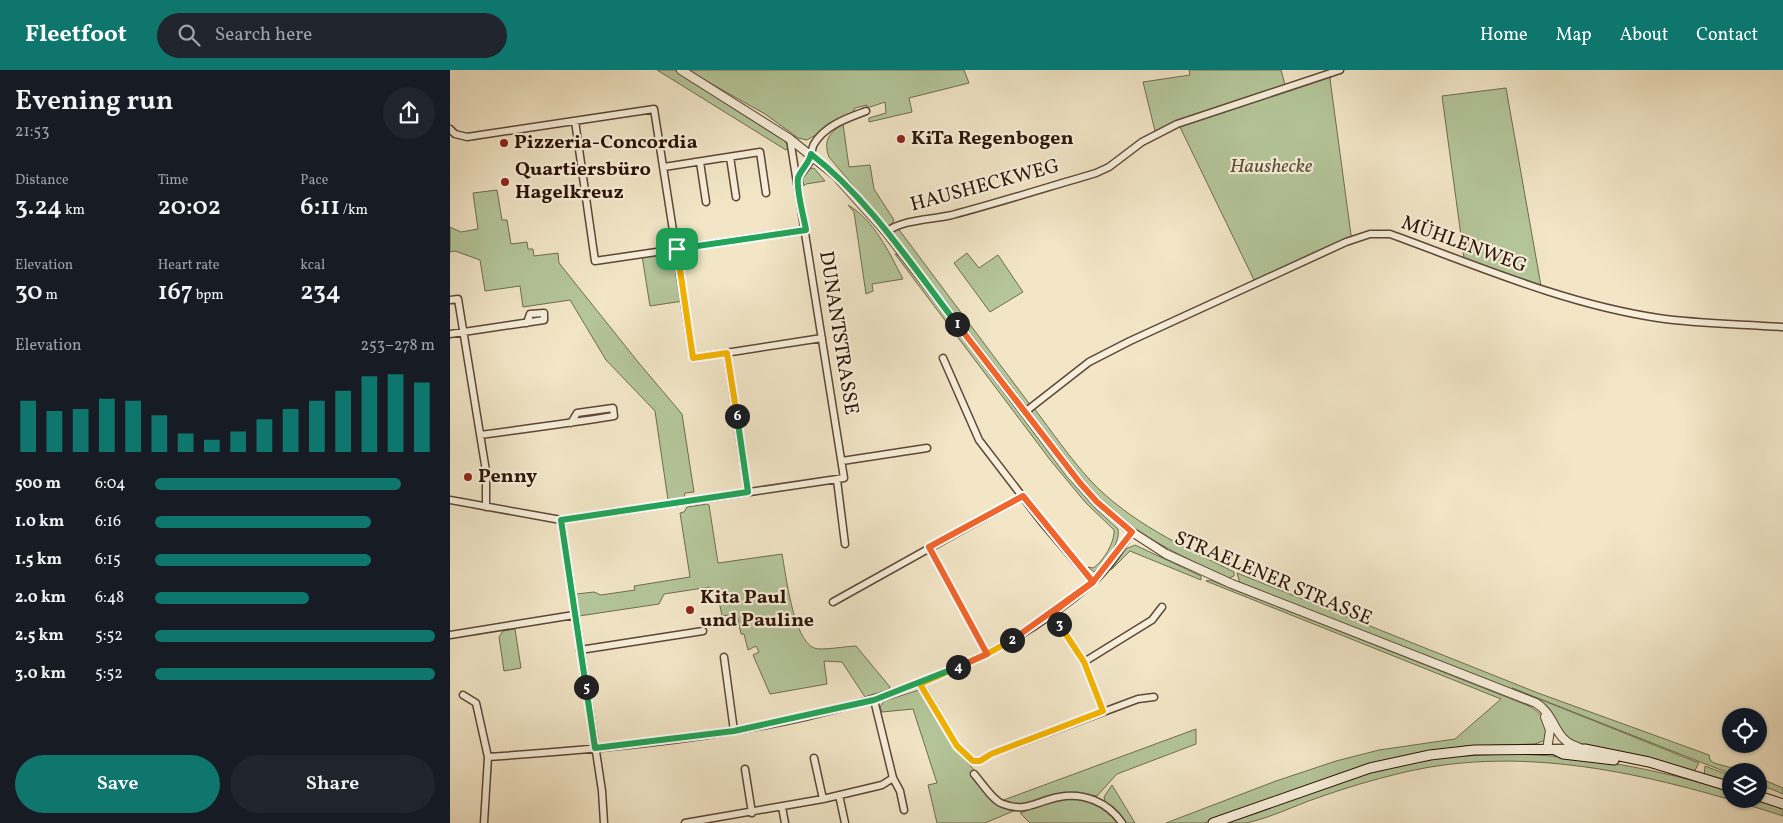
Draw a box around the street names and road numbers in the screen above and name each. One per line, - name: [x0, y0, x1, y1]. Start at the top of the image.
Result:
- street label: HAUSHECKWEG: [907, 153, 1063, 219]
- street label: MÜHLENWEG: [1397, 209, 1531, 281]
- street label: DUNANTSTRASSE: [811, 249, 865, 417]
- street label: STRAELENER STRASSE: [1170, 525, 1376, 633]

